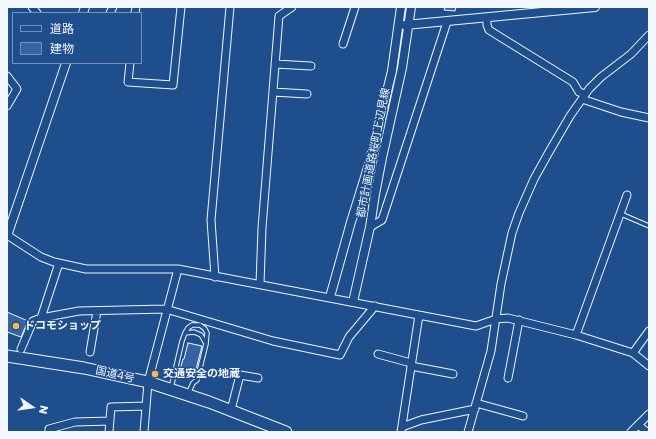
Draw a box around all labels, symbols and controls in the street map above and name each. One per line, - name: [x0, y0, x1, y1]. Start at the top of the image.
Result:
- legend: [12, 12, 142, 64]
- text: 道路: [50, 20, 74, 37]
- text: 建物: [50, 40, 74, 57]
- street label: 都市計画道路桜町上辺見線: [355, 87, 393, 219]
- place label: ドコモショップ: [24, 319, 101, 333]
- marker: ドコモショップ: [11, 321, 21, 331]
- street label: 国道4号: [94, 364, 136, 386]
- place label: 交通安全の地蔵: [163, 367, 240, 381]
- marker: 交通安全の地蔵: [150, 369, 160, 379]
- north arrow: [12, 387, 52, 427]
- text: N: [35, 404, 52, 416]

